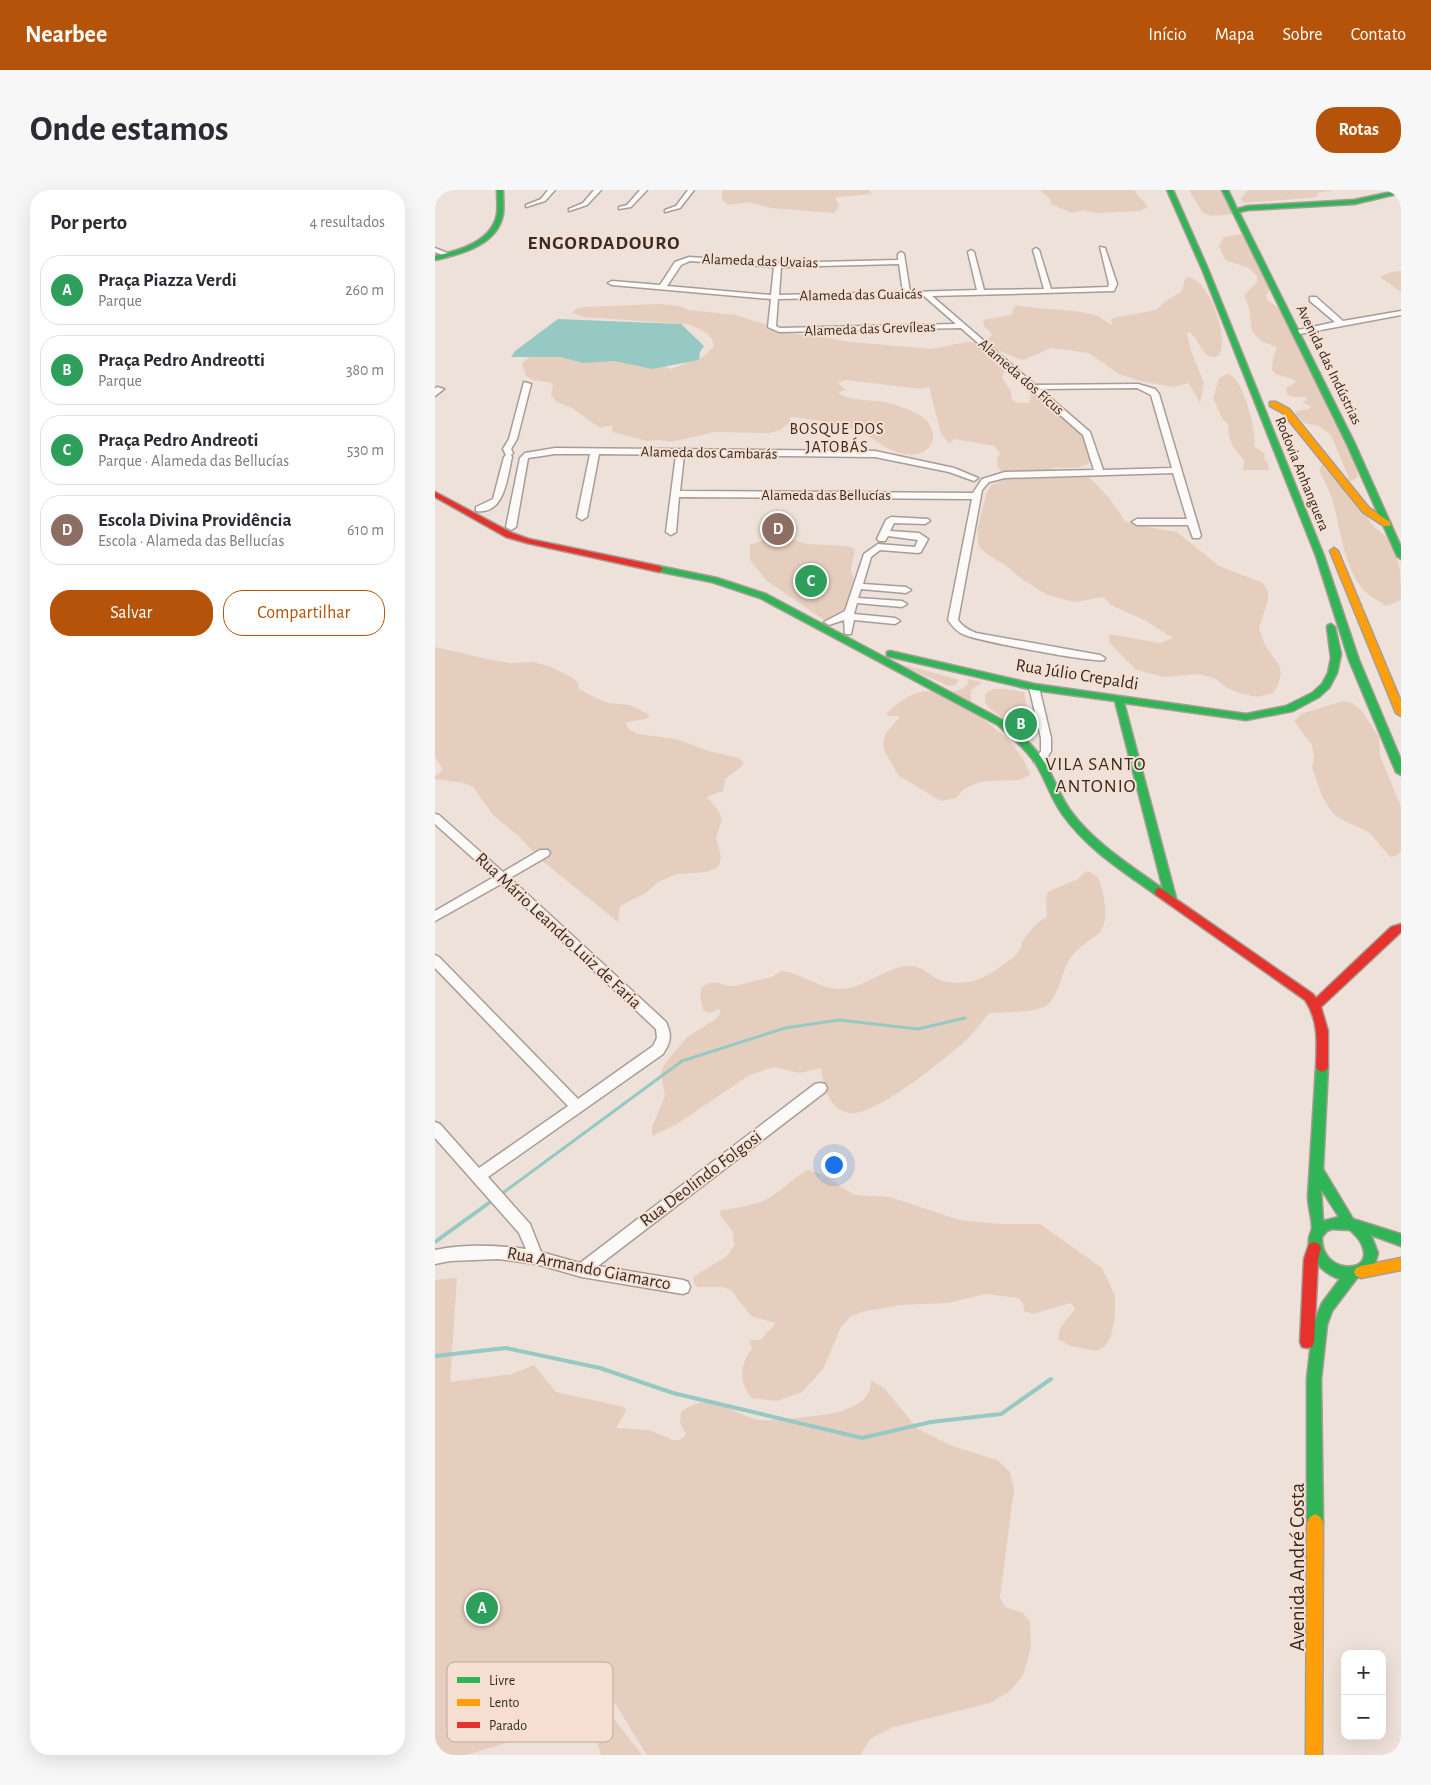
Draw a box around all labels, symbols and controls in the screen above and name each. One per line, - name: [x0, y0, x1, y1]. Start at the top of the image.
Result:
- text: Nearbee: [25, 23, 107, 47]
- text: Início: [1148, 26, 1187, 44]
- text: Mapa: [1215, 26, 1255, 44]
- text: Sobre: [1283, 26, 1323, 44]
- text: Contato: [1351, 26, 1406, 44]
- button: Rotas: [1316, 107, 1401, 153]
- text: Onde estamos: [30, 112, 229, 147]
- text: Por perto: [50, 212, 127, 233]
- text: 4 resultados: [310, 214, 385, 230]
- district label: ENGORDADOURO: [528, 234, 680, 253]
- street label: Alameda das Uvaias: [702, 251, 818, 271]
- text: Praça Piazza Verdi: [98, 271, 237, 290]
- text: A: [62, 282, 72, 298]
- text: 260 m: [345, 282, 384, 298]
- street label: Alameda das Guaicás: [799, 286, 923, 304]
- text: Parque: [98, 293, 142, 309]
- street label: Avenida das Indústrias: [1294, 303, 1364, 427]
- street label: Alameda das Grevíleas: [804, 319, 936, 339]
- street label: Alameda dos Fícus: [976, 336, 1066, 418]
- text: Praça Pedro Andreotti: [98, 351, 265, 370]
- text: B: [62, 362, 72, 378]
- text: 380 m: [346, 362, 384, 378]
- text: Parque: [98, 373, 142, 389]
- street label: Rodovia Anhanguera: [1272, 415, 1332, 533]
- district label: BOSQUE DOS JATOBÁS: [790, 421, 884, 455]
- text: Praça Pedro Andreoti: [98, 431, 259, 450]
- text: C: [63, 442, 71, 458]
- text: 530 m: [347, 442, 384, 458]
- street label: Alameda dos Cambarás: [641, 444, 777, 462]
- text: Parque · Alameda das Bellucías: [98, 453, 289, 469]
- street label: Alameda das Bellucías: [761, 488, 891, 503]
- pin: D: [762, 510, 794, 548]
- text: Escola Divina Providência: [98, 511, 292, 530]
- text: D: [62, 522, 72, 538]
- text: 610 m: [347, 522, 384, 538]
- text: Escola · Alameda das Bellucías: [98, 533, 284, 549]
- pin: C: [795, 562, 827, 600]
- button: Salvar: [50, 590, 213, 636]
- button: Compartilhar: [223, 590, 385, 636]
- street label: Rua Júlio Crepaldi: [1014, 656, 1140, 694]
- pin: B: [1005, 705, 1037, 743]
- district label: VILA SANTO ANTONIO: [1045, 755, 1147, 796]
- street label: Rua Mário Leandro Luiz de Faria: [471, 849, 645, 1013]
- street label: Rua Deolindo Folgosi: [637, 1128, 765, 1230]
- your location: [821, 1152, 847, 1178]
- street label: Rua Armando Giamarco: [506, 1244, 673, 1294]
- street label: Avenida André Costa: [1287, 1482, 1308, 1651]
- pin: A: [466, 1589, 498, 1627]
- map controls: [1341, 1650, 1386, 1740]
- button: +: [1341, 1650, 1386, 1695]
- legend: [447, 1662, 613, 1742]
- text: Livre: [489, 1674, 515, 1688]
- button: −: [1341, 1695, 1386, 1740]
- text: Lento: [489, 1696, 520, 1710]
- text: Parado: [489, 1719, 527, 1733]

